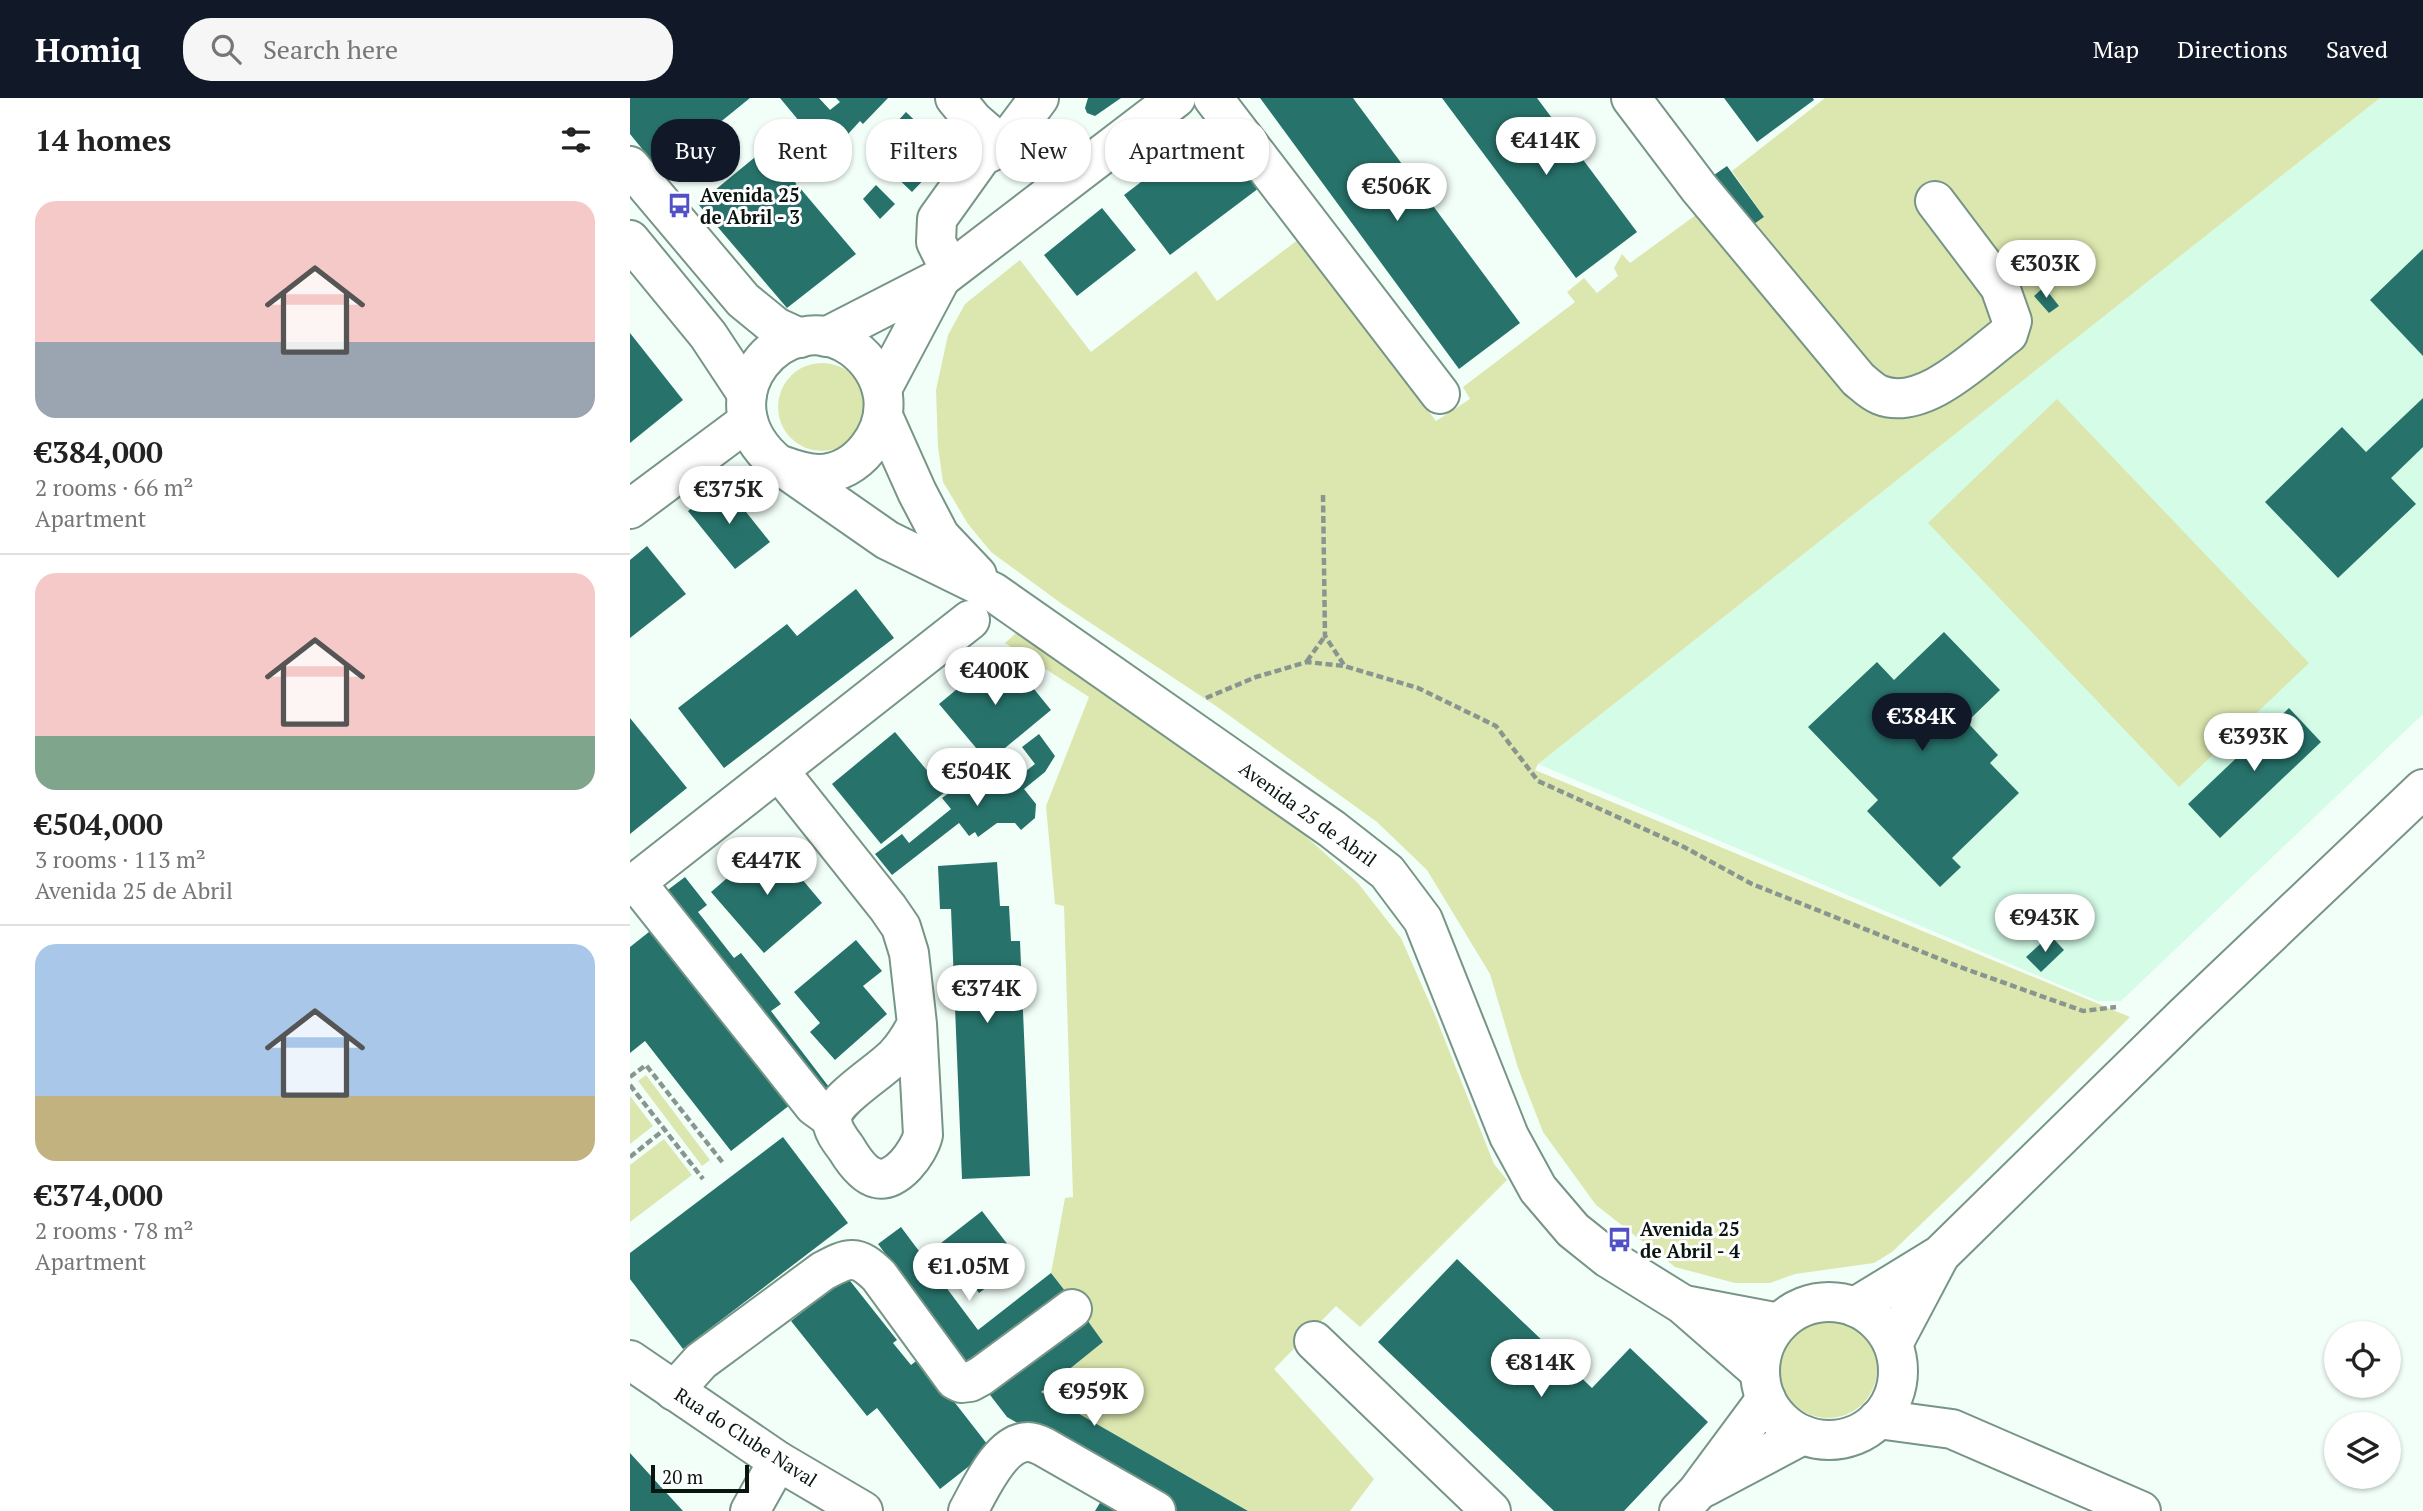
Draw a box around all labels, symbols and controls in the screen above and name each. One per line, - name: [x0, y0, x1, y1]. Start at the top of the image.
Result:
- search box: [183, 18, 673, 81]
- text: Homiq: [35, 28, 141, 71]
- icon: search: [207, 30, 245, 68]
- text: Search here: [263, 32, 398, 66]
- text: Map: [2093, 33, 2139, 65]
- text: Directions: [2177, 33, 2288, 65]
- text: Saved: [2326, 33, 2388, 65]
- pin: €414K: [1497, 118, 1595, 177]
- chip: Buy: [651, 119, 740, 182]
- chip: Rent: [754, 119, 852, 182]
- chip: Filters: [866, 119, 982, 182]
- chip: New: [996, 119, 1091, 182]
- chip: Apartment: [1105, 119, 1269, 182]
- text: 14 homes: [35, 120, 171, 160]
- icon: filters: [557, 121, 595, 159]
- text: €414K: [1512, 124, 1580, 155]
- pin: €506K: [1348, 164, 1446, 223]
- text: €506K: [1363, 170, 1431, 201]
- place label: Avenida 25 de Abril - 3: [700, 182, 800, 229]
- bus stop icon: Avenida 25 de Abril - 3: [666, 192, 694, 220]
- pin: €303K: [1997, 240, 2095, 300]
- icon: home: [252, 247, 378, 373]
- text: €303K: [2012, 247, 2080, 278]
- text: €384,000: [35, 432, 163, 472]
- pin: €375K: [680, 466, 778, 526]
- text: 2 rooms · 66 m²: [35, 472, 194, 503]
- text: €375K: [695, 473, 763, 504]
- text: Apartment: [35, 503, 146, 534]
- icon: home: [252, 619, 378, 745]
- pin: €400K: [946, 648, 1044, 707]
- text: €400K: [961, 654, 1029, 685]
- pin: €384K: [1873, 694, 1971, 753]
- text: €384K: [1888, 700, 1956, 731]
- pin: €393K: [2205, 714, 2303, 773]
- text: €393K: [2220, 720, 2288, 751]
- pin: €504K: [928, 748, 1026, 808]
- text: €504K: [943, 755, 1011, 786]
- street label: Avenida 25 de Abril: [1235, 755, 1382, 872]
- text: €504,000: [35, 804, 163, 844]
- pin: €447K: [718, 838, 816, 897]
- text: 3 rooms · 113 m²: [35, 844, 206, 875]
- text: €447K: [733, 844, 801, 875]
- text: Avenida 25 de Abril: [35, 875, 233, 906]
- pin: €943K: [1996, 894, 2094, 954]
- text: €943K: [2011, 901, 2079, 932]
- pin: €374K: [938, 965, 1036, 1025]
- text: €374K: [953, 972, 1021, 1003]
- icon: home: [252, 990, 378, 1116]
- text: €374,000: [35, 1175, 163, 1215]
- text: 2 rooms · 78 m²: [35, 1215, 194, 1246]
- place label: Avenida 25 de Abril - 4: [1640, 1216, 1740, 1263]
- bus stop icon: Avenida 25 de Abril - 4: [1606, 1226, 1634, 1254]
- pin: €1.05M: [912, 1244, 1026, 1303]
- text: Apartment: [35, 1246, 146, 1277]
- text: €1.05M: [929, 1250, 1009, 1281]
- map controls: [2324, 1321, 2401, 1489]
- button: locate: [2324, 1321, 2401, 1398]
- pin: €814K: [1492, 1340, 1590, 1399]
- text: €814K: [1507, 1346, 1575, 1377]
- pin: €959K: [1045, 1368, 1143, 1428]
- text: €959K: [1060, 1375, 1128, 1406]
- street label: Rua do Clube Naval: [670, 1381, 822, 1492]
- button: layers: [2324, 1412, 2401, 1489]
- scale bar: [651, 1462, 749, 1494]
- text: 20 m: [662, 1464, 703, 1489]

